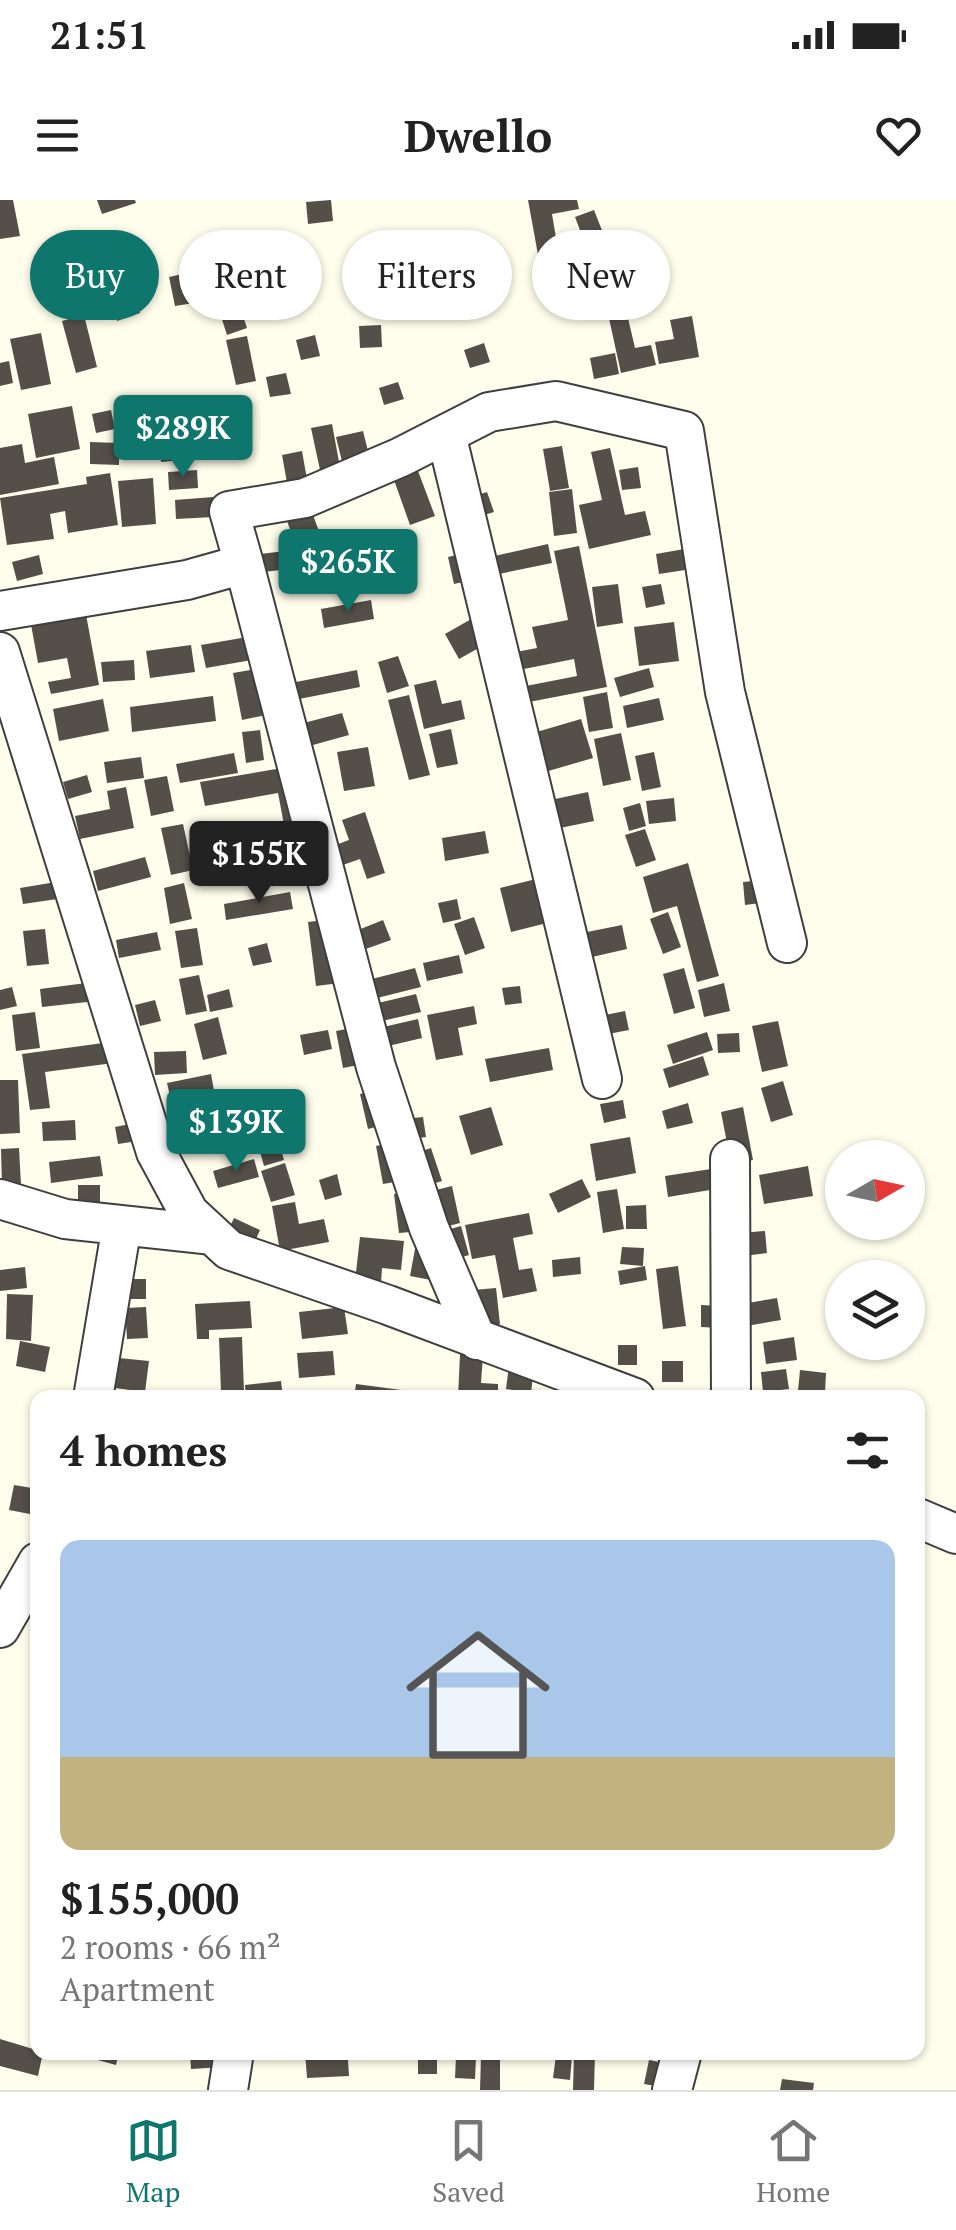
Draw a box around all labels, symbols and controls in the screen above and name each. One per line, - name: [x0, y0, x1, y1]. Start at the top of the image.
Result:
- text: 21:51: [50, 10, 149, 60]
- text: Dwello: [404, 105, 552, 165]
- icon: menu: [30, 108, 85, 163]
- icon: heart: [871, 108, 926, 163]
- chip: Buy: [30, 230, 159, 320]
- chip: Rent: [179, 230, 322, 320]
- chip: Filters: [342, 230, 512, 320]
- chip: New: [532, 230, 670, 320]
- pin: $289K: [113, 395, 253, 480]
- text: $289K: [135, 406, 231, 448]
- pin: $265K: [278, 529, 418, 614]
- text: $265K: [300, 540, 396, 582]
- pin: $155K: [189, 821, 329, 906]
- text: $155K: [211, 832, 307, 874]
- pin: $139K: [166, 1089, 306, 1174]
- text: $139K: [188, 1100, 284, 1142]
- north arrow: [825, 1140, 925, 1240]
- map controls: [825, 1140, 925, 1360]
- button: layers: [825, 1260, 925, 1360]
- text: 4 homes: [60, 1422, 227, 1478]
- icon: filters: [840, 1423, 895, 1478]
- icon: home: [388, 1605, 568, 1785]
- text: $155,000: [60, 1870, 239, 1926]
- text: 2 rooms · 66 m²: [60, 1926, 281, 1968]
- text: Apartment: [60, 1968, 215, 2010]
- tab: Map: [126, 2113, 181, 2210]
- tab: Saved: [432, 2113, 505, 2210]
- tab: Home: [756, 2113, 830, 2210]

